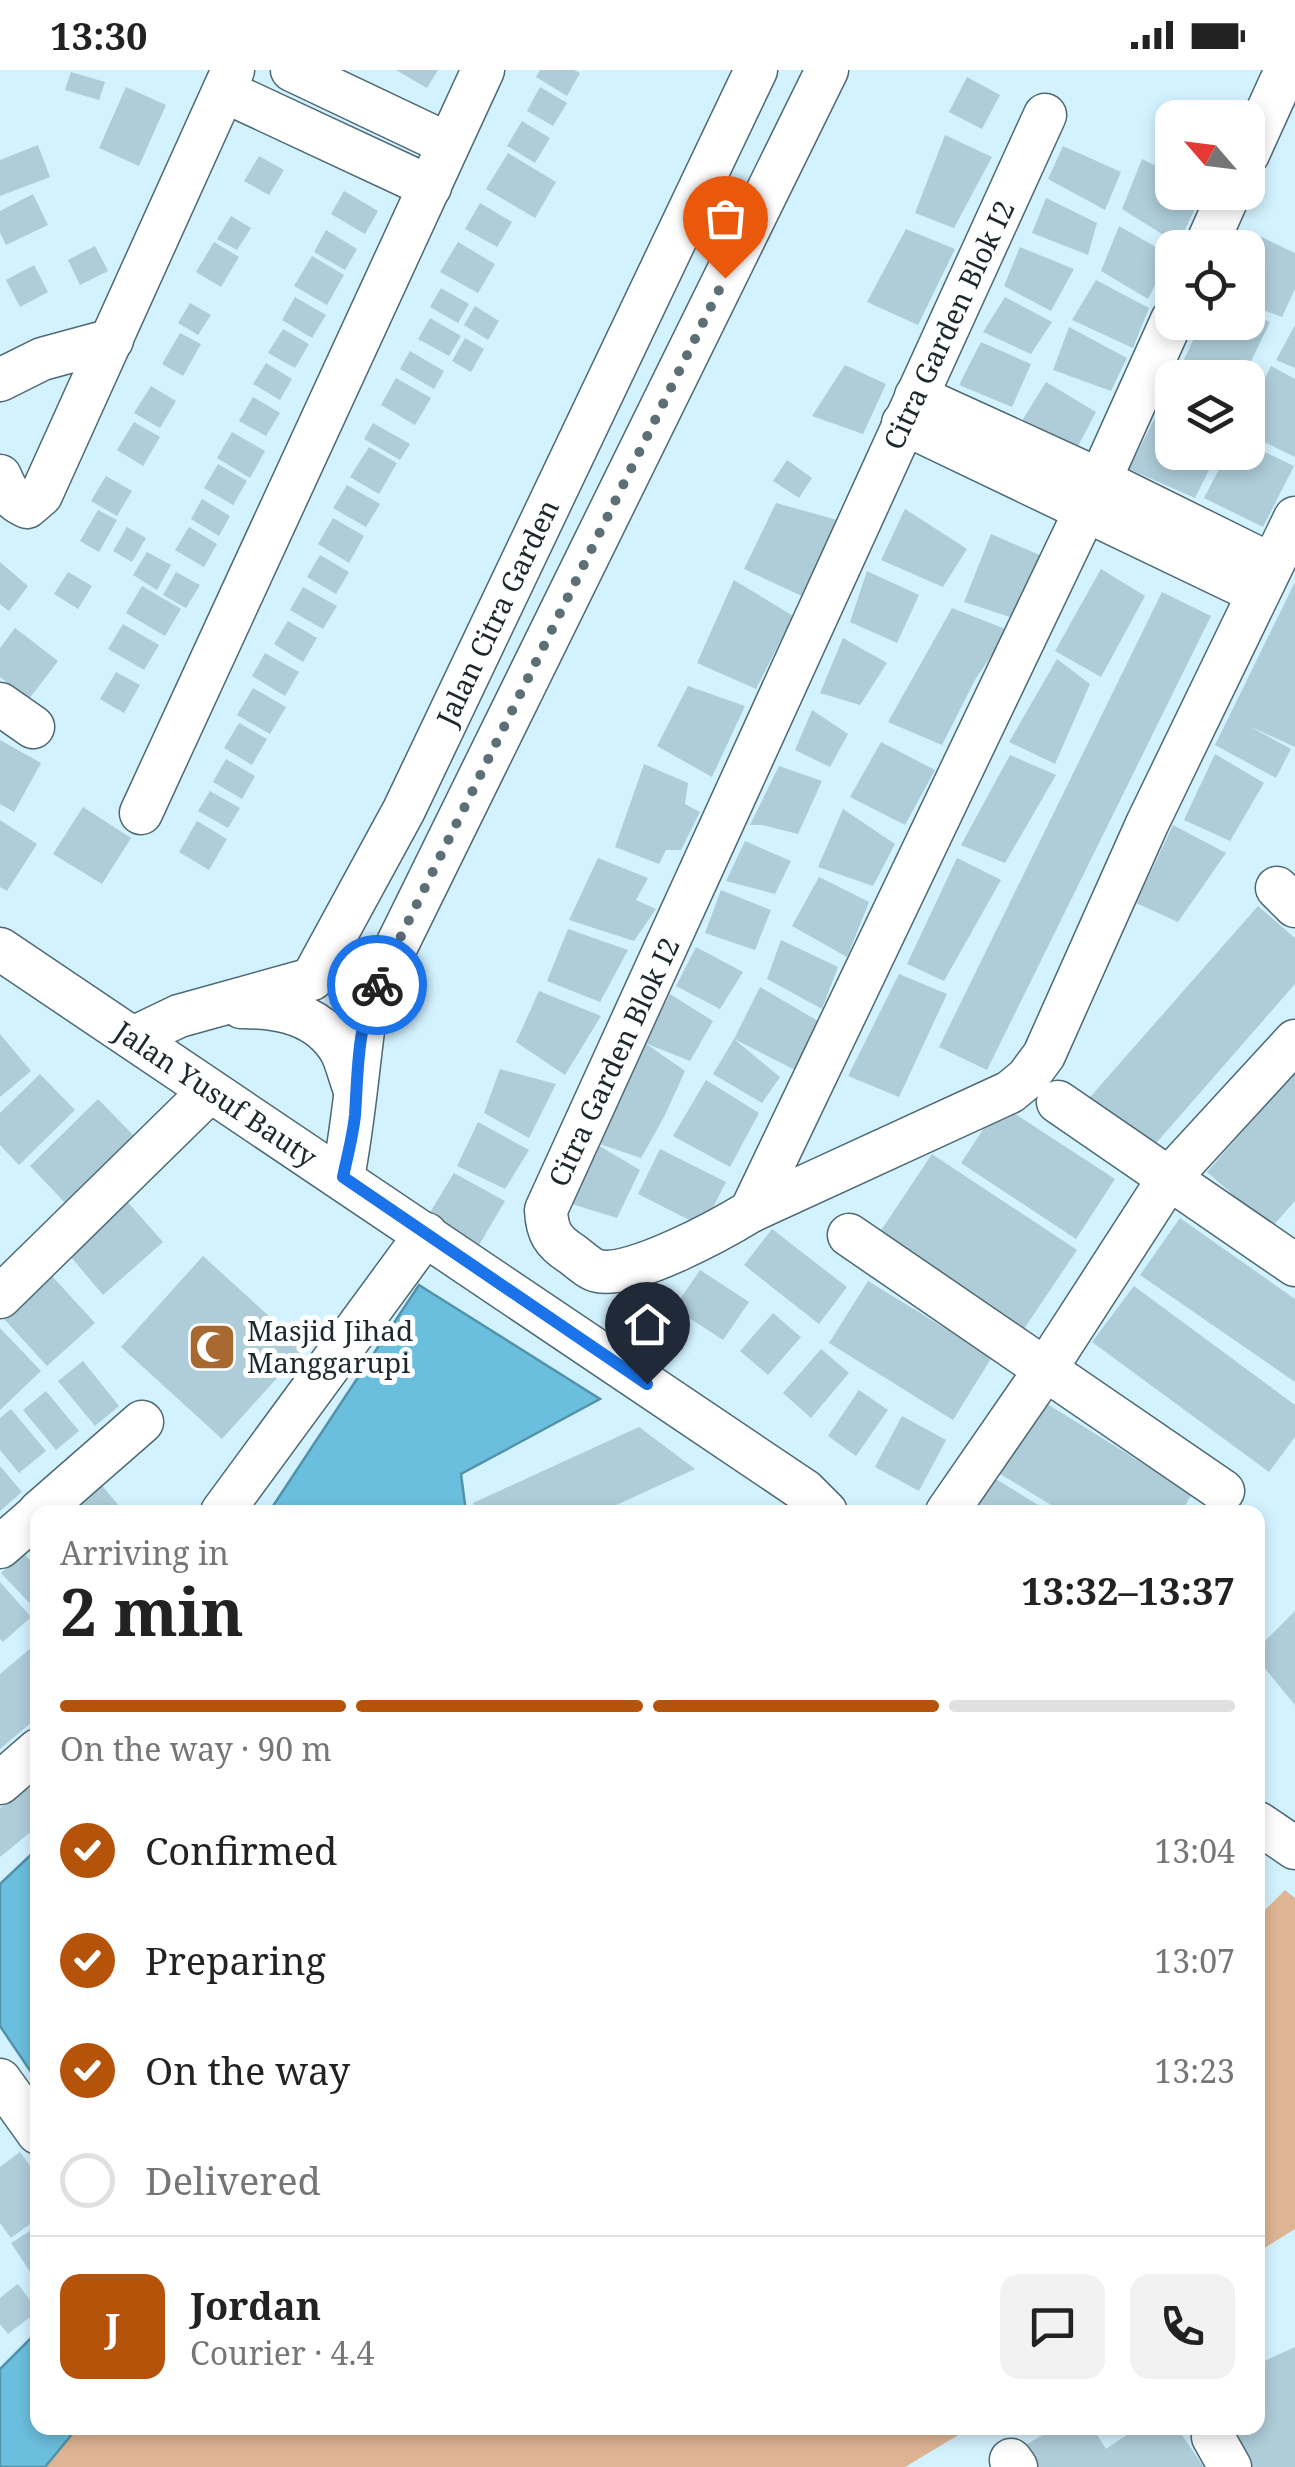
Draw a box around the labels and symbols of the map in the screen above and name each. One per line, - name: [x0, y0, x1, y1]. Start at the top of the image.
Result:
- north arrow: [1155, 100, 1265, 210]
- pin: [683, 176, 768, 279]
- street label: Citra Garden Blok I2: [874, 194, 1023, 455]
- street label: Jalan Citra Garden: [426, 493, 567, 733]
- street label: Citra Garden Blok I2: [539, 931, 688, 1192]
- courier: [327, 935, 427, 1035]
- street label: Jalan Yusuf Bauty: [107, 1011, 325, 1175]
- pin: [605, 1282, 690, 1385]
- place label: Masjid Jihad Manggarupi: [247, 1311, 413, 1381]
- mosque icon: Masjid Jihad Manggarupi: [186, 1321, 238, 1373]

